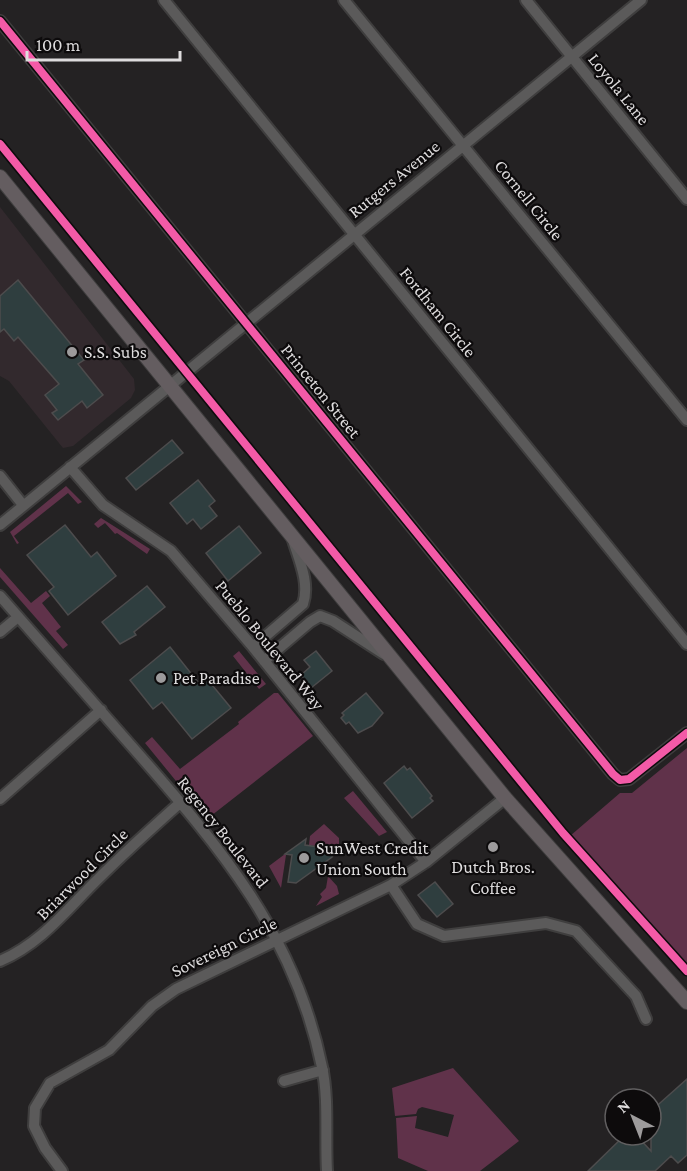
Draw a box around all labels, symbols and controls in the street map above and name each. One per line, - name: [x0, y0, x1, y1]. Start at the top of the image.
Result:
- scale bar: [27, 24, 180, 62]
- text: 100 m: [36, 35, 81, 55]
- street label: Loyola Lane: [584, 49, 654, 129]
- street label: Rutgers Avenue: [344, 136, 444, 222]
- street label: Cornell Circle: [491, 156, 568, 244]
- street label: Fordham Circle: [396, 263, 480, 361]
- street label: Princeton Street: [277, 340, 366, 443]
- place label: S.S. Subs: [84, 342, 147, 362]
- marker: S.S. Subs: [65, 345, 79, 359]
- street label: Pueblo Boulevard Way: [211, 576, 329, 714]
- place label: Pet Paradise: [173, 668, 260, 688]
- marker: Pet Paradise: [154, 671, 168, 685]
- street label: Regency Boulevard: [173, 772, 273, 892]
- street label: Briarwood Circle: [32, 824, 132, 924]
- place label: SunWest Credit Union South: [316, 838, 429, 879]
- marker: Dutch Bros. Coffee: [486, 840, 500, 854]
- marker: SunWest Credit Union South: [297, 851, 311, 865]
- place label: Dutch Bros. Coffee: [451, 857, 535, 898]
- street label: Sovereign Circle: [168, 913, 280, 981]
- north arrow: [603, 1087, 663, 1147]
- text: N: [614, 1096, 633, 1116]

